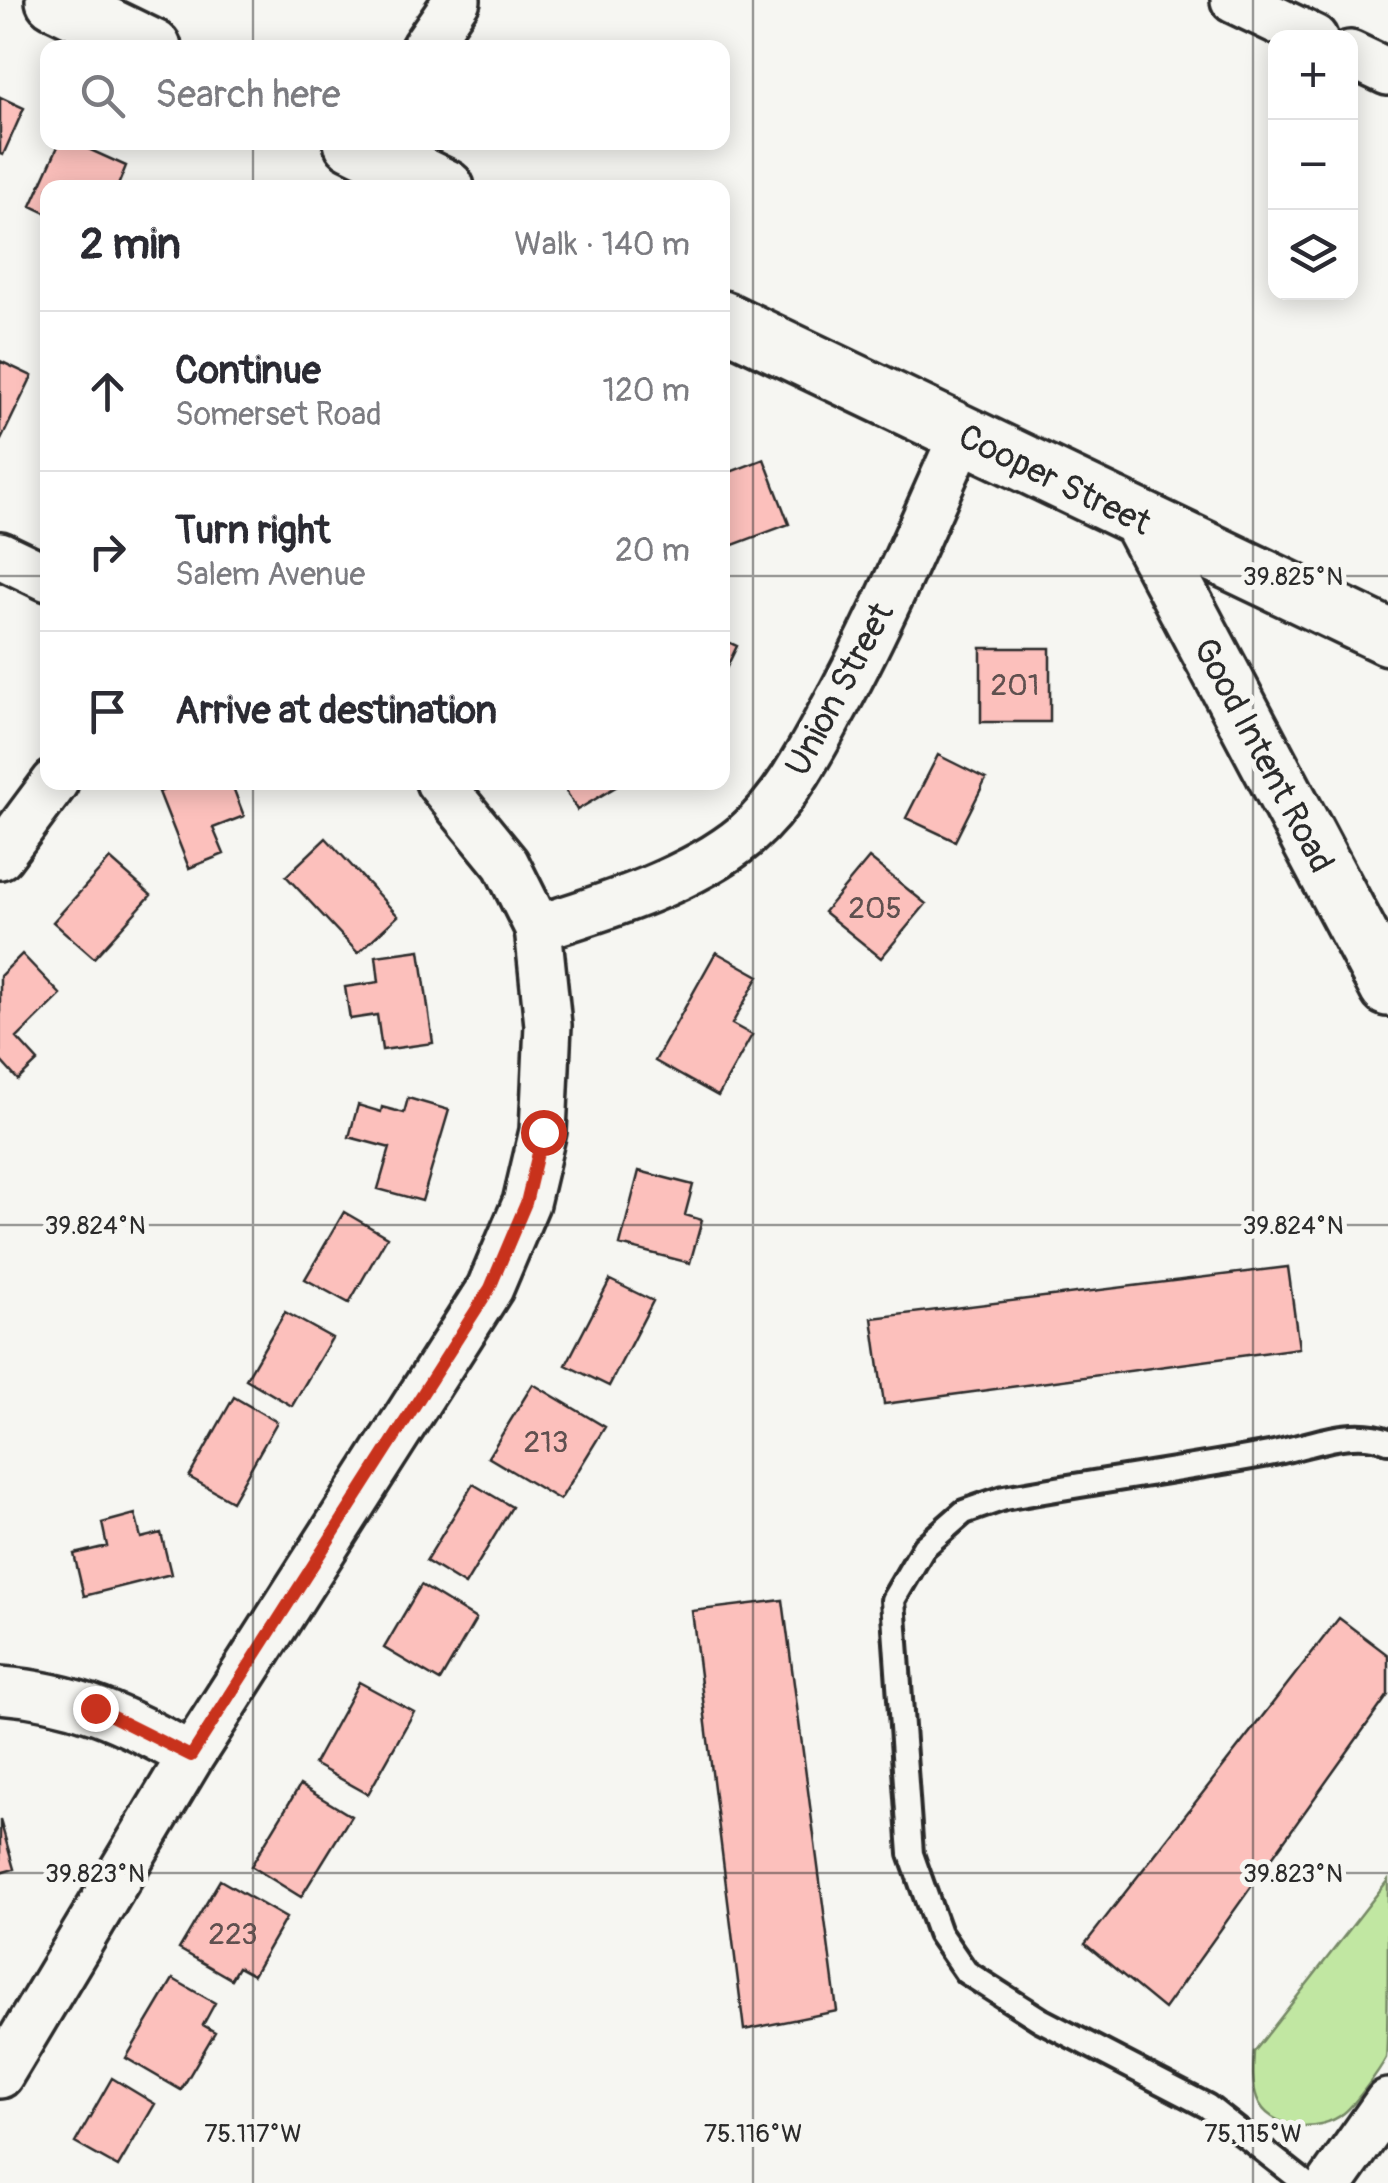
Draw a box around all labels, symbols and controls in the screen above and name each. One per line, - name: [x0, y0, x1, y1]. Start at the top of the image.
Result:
- map controls: [1268, 30, 1358, 300]
- button: +: [1268, 30, 1358, 120]
- search box: [40, 40, 730, 150]
- icon: search: [75, 68, 130, 123]
- text: Search here: [155, 71, 341, 119]
- button: −: [1268, 120, 1358, 210]
- button: layers: [1268, 210, 1358, 300]
- text: 2 min: [80, 219, 181, 271]
- text: Walk · 140 m: [514, 225, 690, 265]
- text: Continue: [175, 347, 321, 395]
- icon: ahead: [80, 364, 135, 419]
- text: 120 m: [602, 371, 690, 411]
- text: Somerset Road: [175, 395, 382, 435]
- street label: Cooper Street: [951, 414, 1159, 546]
- text: Turn right: [175, 507, 330, 555]
- icon: right: [80, 524, 135, 579]
- text: 20 m: [615, 531, 690, 571]
- text: Salem Avenue: [175, 555, 365, 595]
- text: 39.825°N: [1243, 562, 1343, 593]
- street label: Union Street: [776, 594, 904, 784]
- street label: Good Intent Road: [1183, 631, 1343, 880]
- house number: 201: [991, 667, 1040, 704]
- icon: arrive: [80, 684, 135, 739]
- text: Arrive at destination: [175, 687, 497, 735]
- house number: 205: [848, 890, 902, 927]
- route start: [521, 1110, 567, 1156]
- text: 39.824°N: [44, 1211, 146, 1242]
- text: 39.824°N: [1242, 1211, 1344, 1242]
- house number: 213: [523, 1424, 569, 1461]
- route end: [73, 1686, 119, 1732]
- text: 39.823°N: [45, 1859, 145, 1890]
- text: 39.823°N: [1243, 1859, 1343, 1890]
- house number: 223: [208, 1916, 258, 1953]
- text: 75.117°W: [204, 2119, 302, 2150]
- text: 75.116°W: [704, 2119, 802, 2150]
- text: 75.115°W: [1204, 2119, 1302, 2150]

